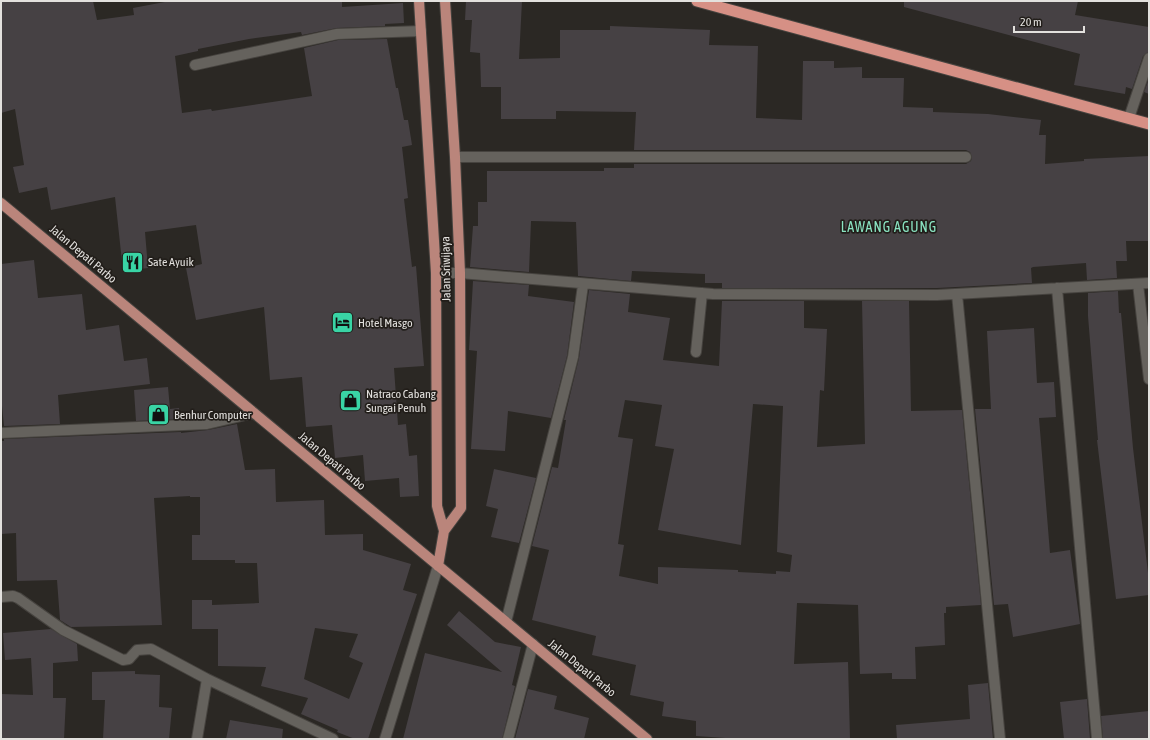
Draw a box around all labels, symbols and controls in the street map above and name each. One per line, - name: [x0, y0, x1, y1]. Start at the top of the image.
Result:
- scale bar: [1014, 8, 1084, 34]
- text: 20 m: [1020, 15, 1042, 29]
- district label: LAWANG AGUNG: [841, 219, 937, 235]
- street label: Jalan Depati Parbo: [47, 222, 120, 286]
- street label: Jalan Sriwijaya: [438, 236, 454, 302]
- restaurant icon: Sate Ayuik: [120, 249, 146, 275]
- place label: Sate Ayuik: [148, 255, 194, 269]
- hotel icon: Hotel Masgo: [330, 310, 356, 336]
- place label: Hotel Masgo: [358, 316, 413, 330]
- place label: Natraco Cabang Sungai Penuh: [366, 387, 437, 415]
- shop icon: Natraco Cabang Sungai Penuh: [337, 388, 363, 414]
- shop icon: Benhur Computer: [145, 402, 171, 428]
- place label: Benhur Computer: [174, 408, 252, 422]
- street label: Jalan Depati Parbo: [296, 429, 369, 493]
- street label: Jalan Depati Parbo: [545, 636, 619, 700]

